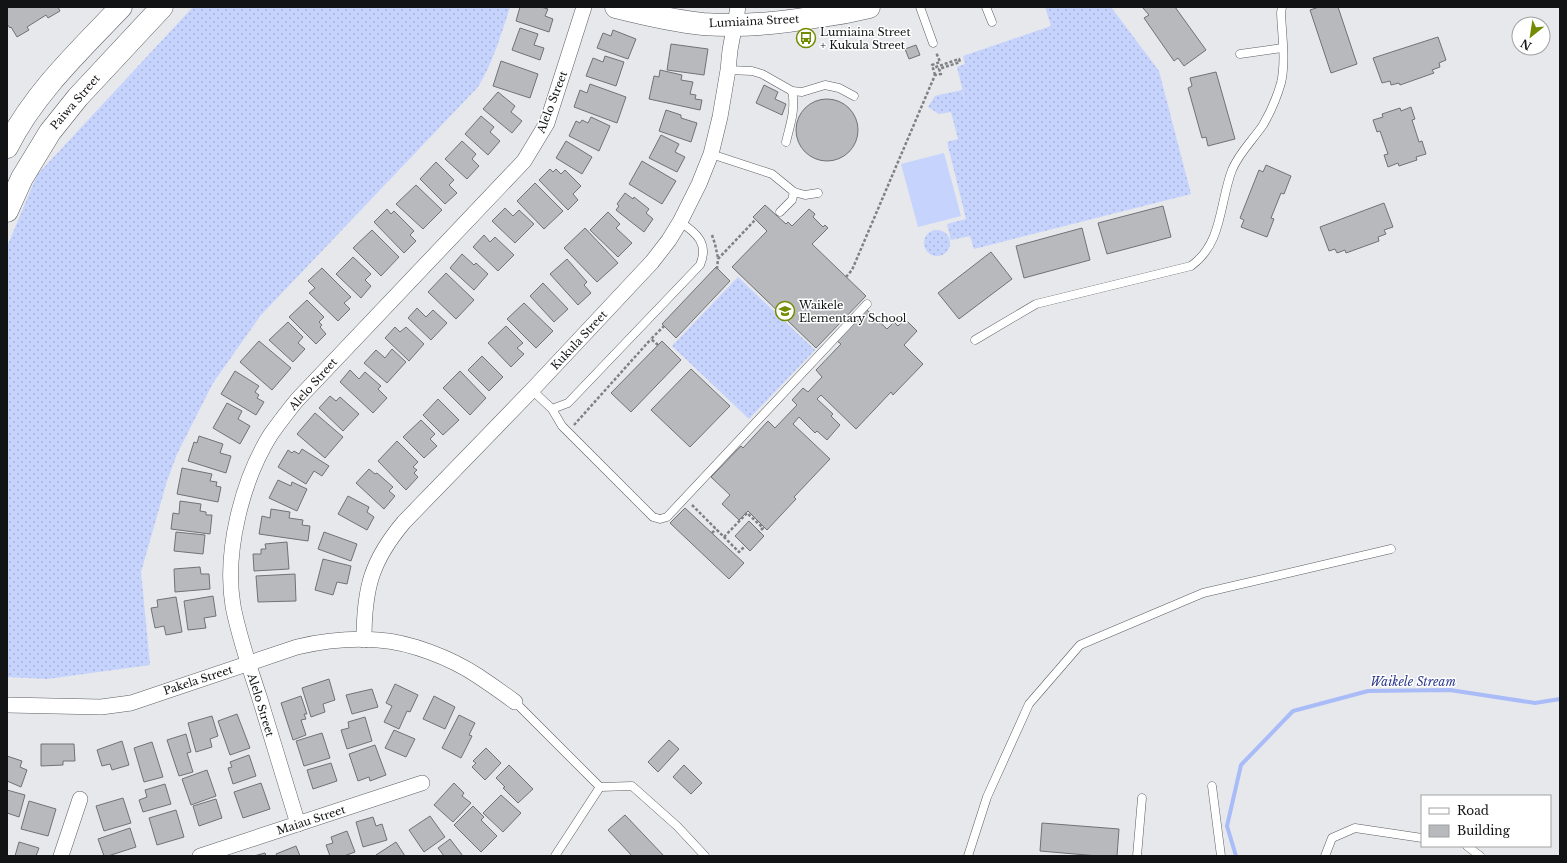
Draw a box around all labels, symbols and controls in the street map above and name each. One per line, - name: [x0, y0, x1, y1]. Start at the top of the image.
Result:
- street label: Lumiaina Street: [708, 12, 800, 30]
- north arrow: [1511, 16, 1551, 56]
- place label: Lumiaina Street + Kukula Street: [820, 25, 911, 52]
- bus stop icon: Lumiaina Street + Kukula Street: [795, 27, 817, 49]
- text: N: [1517, 36, 1534, 53]
- street label: Alelo Street: [533, 68, 571, 136]
- street label: Paiwa Street: [47, 71, 103, 133]
- place label: Waikele Elementary School: [798, 298, 907, 325]
- school or university icon: Waikele Elementary School: [774, 300, 796, 322]
- street label: Kukula Street: [548, 307, 611, 372]
- street label: Alelo Street: [285, 354, 341, 414]
- street label: Pakela Street: [162, 662, 235, 698]
- street label: Alelo Street: [244, 671, 277, 739]
- water label: Waikele Stream: [1370, 674, 1456, 689]
- legend: [1421, 795, 1551, 847]
- street label: Maiau Street: [275, 802, 348, 838]
- text: Road: [1457, 803, 1489, 818]
- text: Building: [1457, 823, 1511, 838]

